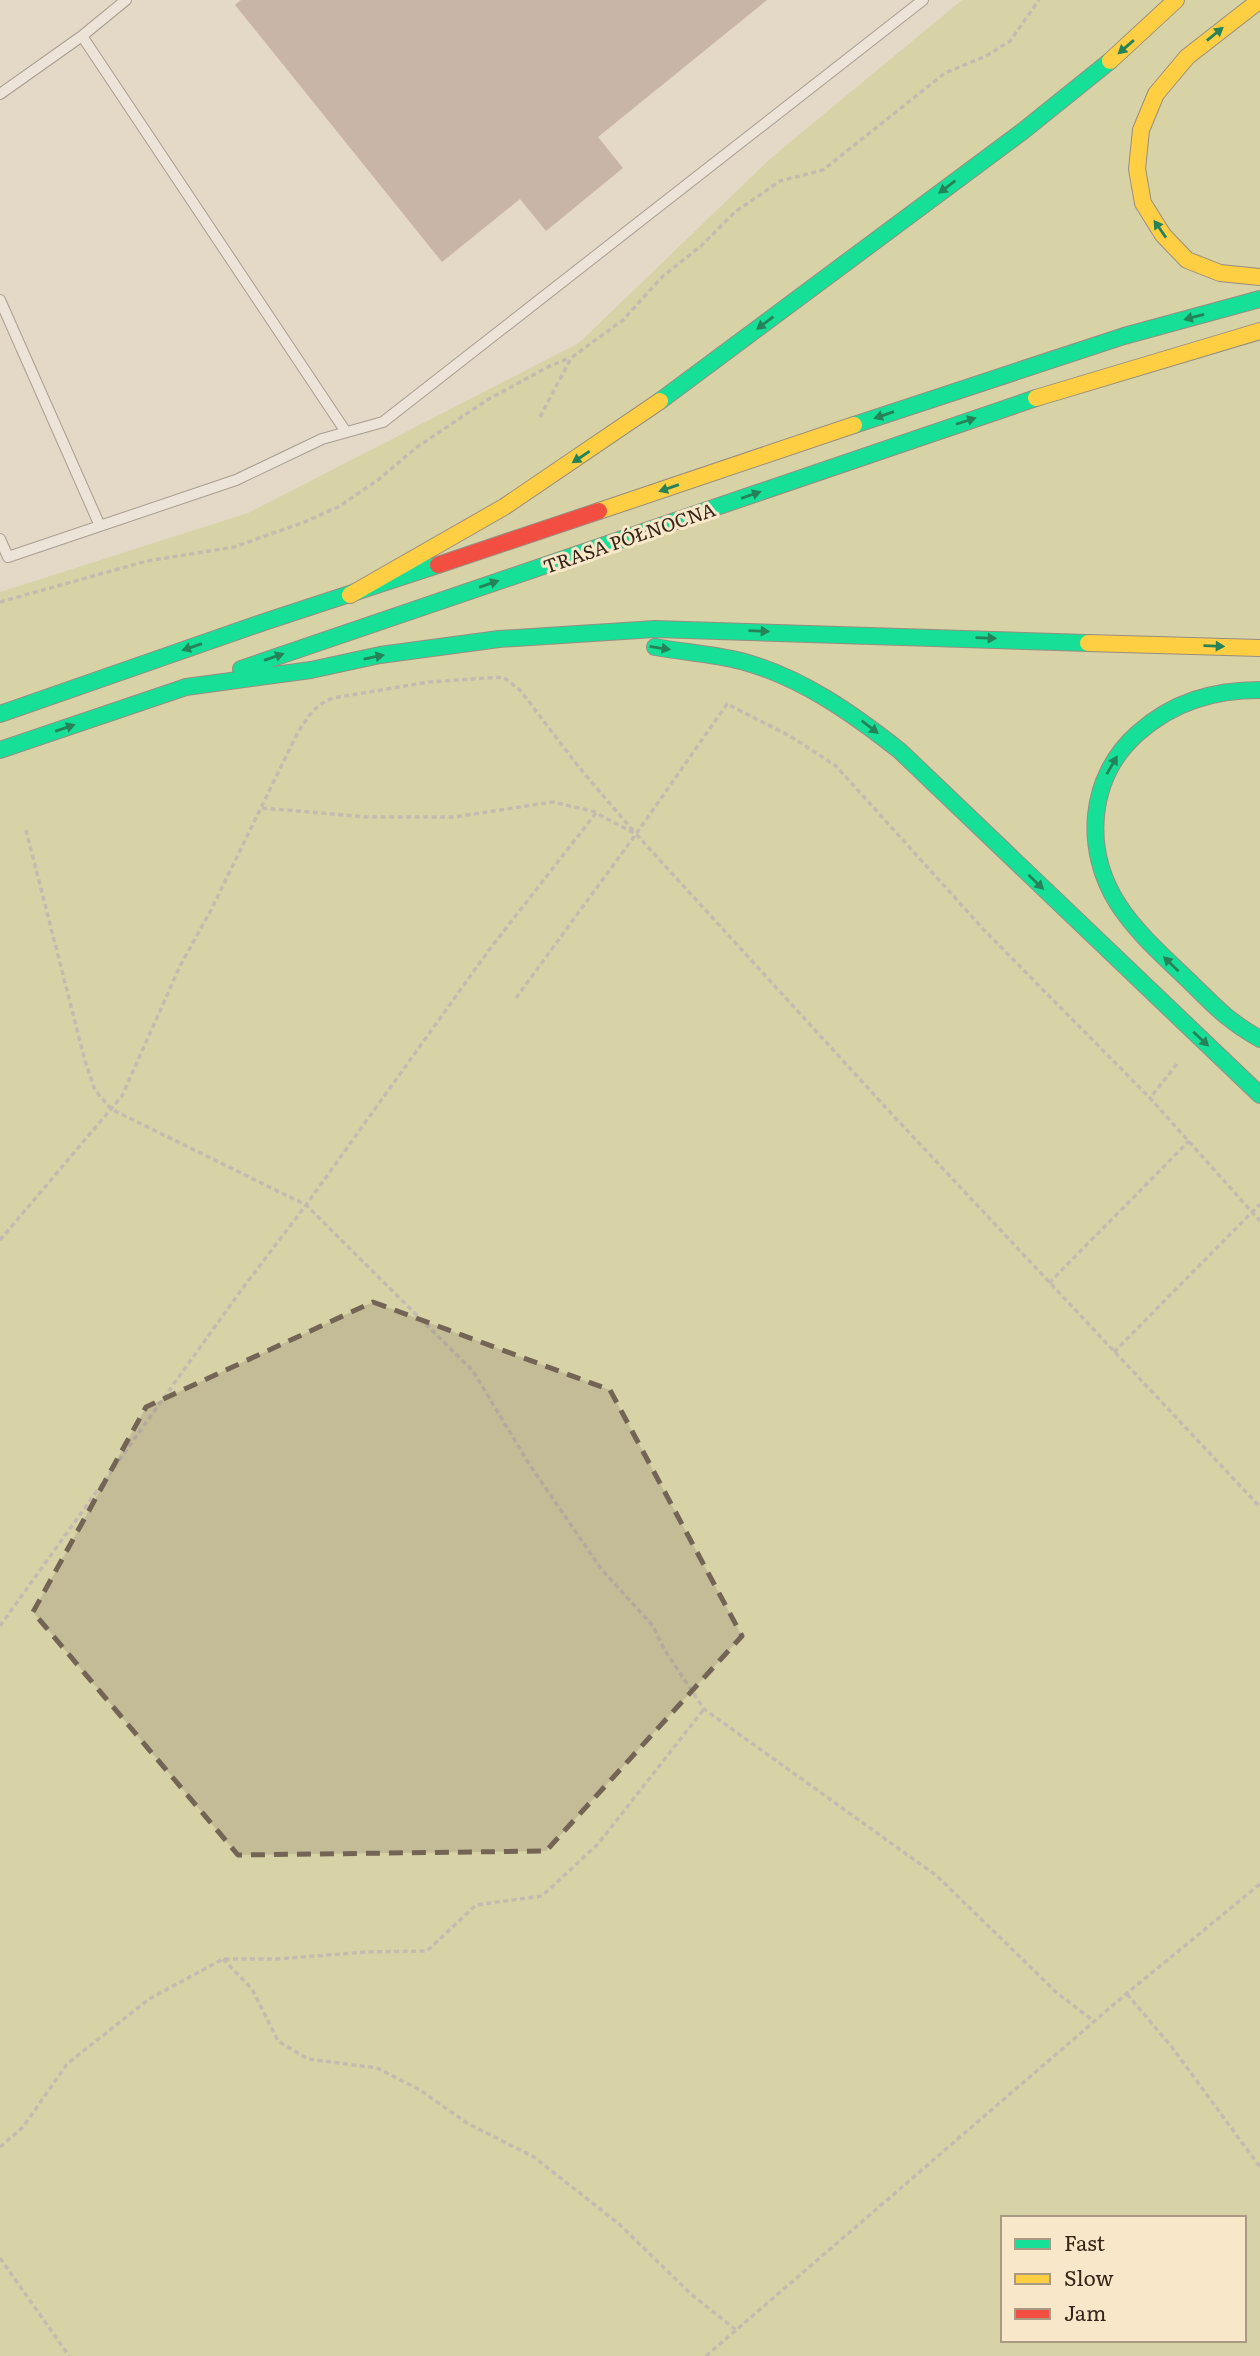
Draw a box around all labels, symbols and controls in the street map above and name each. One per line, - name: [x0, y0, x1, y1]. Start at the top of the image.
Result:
- one-way arrow: [1206, 27, 1224, 42]
- one-way arrow: [1118, 38, 1135, 54]
- one-way arrow: [938, 180, 956, 194]
- one-way arrow: [1154, 219, 1167, 238]
- one-way arrow: [1184, 313, 1205, 323]
- one-way arrow: [756, 316, 774, 331]
- one-way arrow: [873, 410, 894, 421]
- one-way arrow: [956, 415, 977, 426]
- one-way arrow: [572, 450, 590, 464]
- one-way arrow: [658, 483, 679, 494]
- one-way arrow: [741, 489, 762, 500]
- street label: TRASA PÓŁNOCNA: [539, 494, 719, 580]
- one-way arrow: [479, 578, 500, 589]
- one-way arrow: [748, 626, 770, 637]
- one-way arrow: [976, 632, 998, 644]
- one-way arrow: [1203, 640, 1225, 652]
- one-way arrow: [181, 642, 202, 653]
- one-way arrow: [649, 643, 671, 654]
- one-way arrow: [264, 651, 285, 662]
- one-way arrow: [364, 651, 386, 662]
- one-way arrow: [860, 720, 878, 735]
- one-way arrow: [54, 722, 75, 733]
- one-way arrow: [1106, 755, 1118, 775]
- one-way arrow: [1027, 874, 1044, 890]
- one-way arrow: [1163, 956, 1180, 972]
- one-way arrow: [1192, 1031, 1210, 1047]
- legend: [1001, 2216, 1246, 2342]
- text: Fast: [1064, 2226, 1105, 2257]
- text: Slow: [1064, 2261, 1114, 2292]
- text: Jam: [1064, 2296, 1106, 2327]

